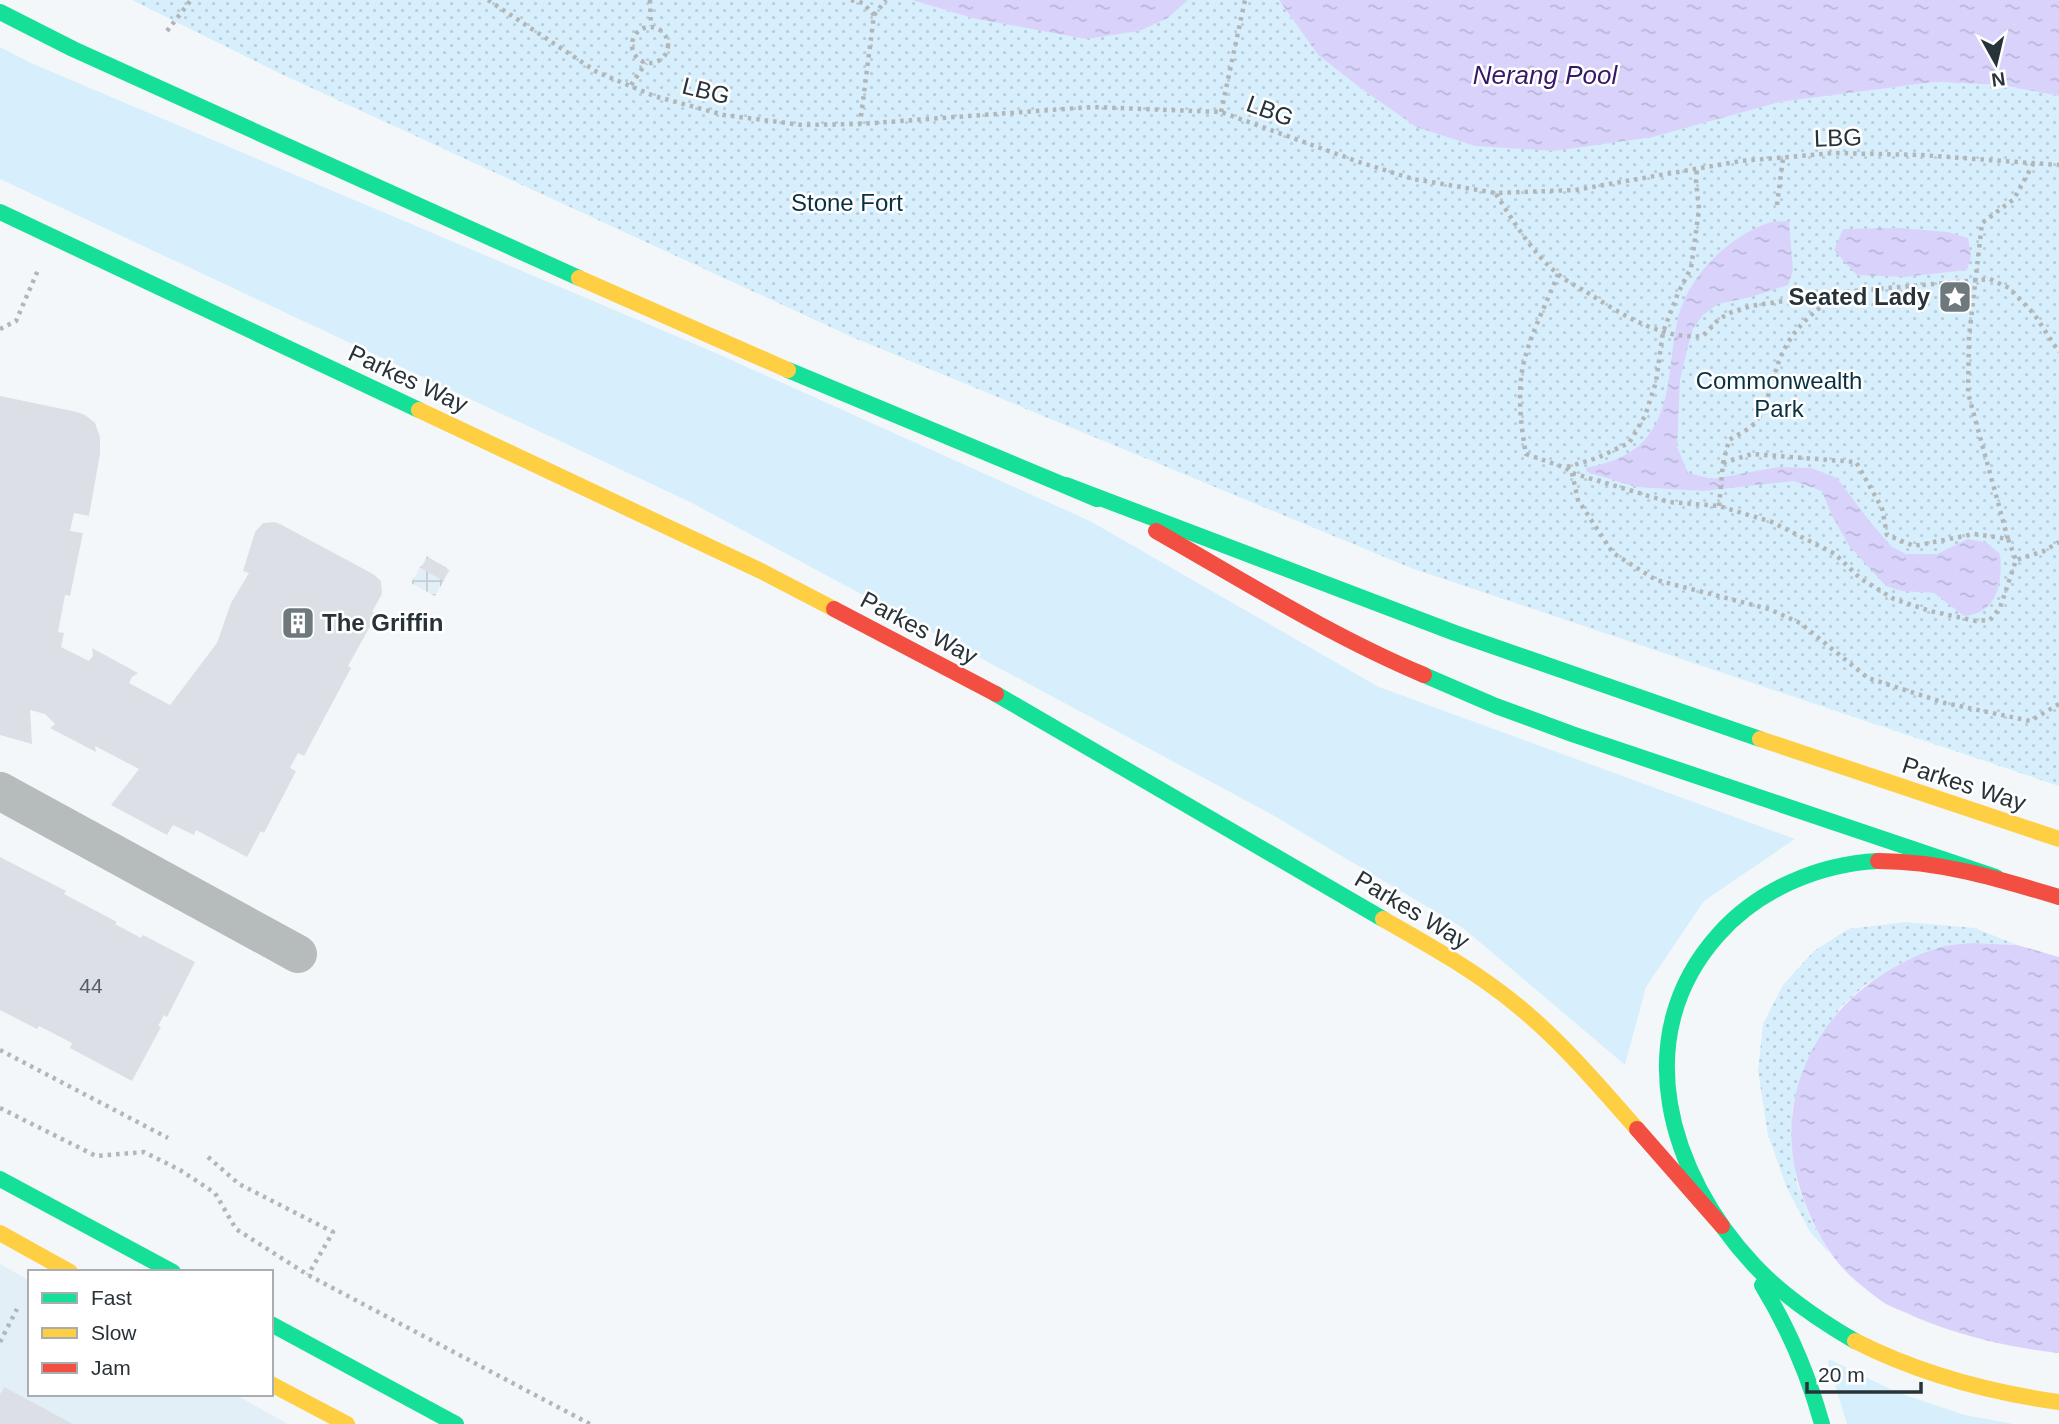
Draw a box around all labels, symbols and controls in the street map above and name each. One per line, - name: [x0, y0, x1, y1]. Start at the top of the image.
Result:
- north arrow: [1961, 28, 2031, 98]
- water label: Nerang Pool: [1473, 60, 1618, 90]
- text: N: [1990, 68, 2007, 91]
- street label: LBG: [680, 72, 733, 109]
- street label: LBG: [1243, 90, 1297, 131]
- street label: LBG: [1814, 123, 1862, 152]
- park label: Stone Fort: [791, 189, 903, 216]
- place icon: Seated Lady: [1936, 278, 1974, 316]
- place label: Seated Lady: [1789, 283, 1931, 310]
- street label: Parkes Way: [344, 339, 472, 418]
- park label: Commonwealth Park: [1696, 367, 1862, 422]
- street label: Parkes Way: [856, 585, 982, 670]
- building icon: The Griffin: [279, 604, 317, 642]
- place label: The Griffin: [322, 609, 443, 636]
- street label: Parkes Way: [1899, 751, 2029, 816]
- street label: Parkes Way: [1350, 865, 1474, 954]
- house number: 44: [79, 974, 103, 997]
- legend: [28, 1270, 273, 1396]
- text: Fast: [91, 1286, 132, 1309]
- text: Slow: [91, 1321, 137, 1344]
- scale bar: [1807, 1350, 1921, 1394]
- text: Jam: [91, 1356, 131, 1379]
- text: 20 m: [1818, 1363, 1865, 1386]

